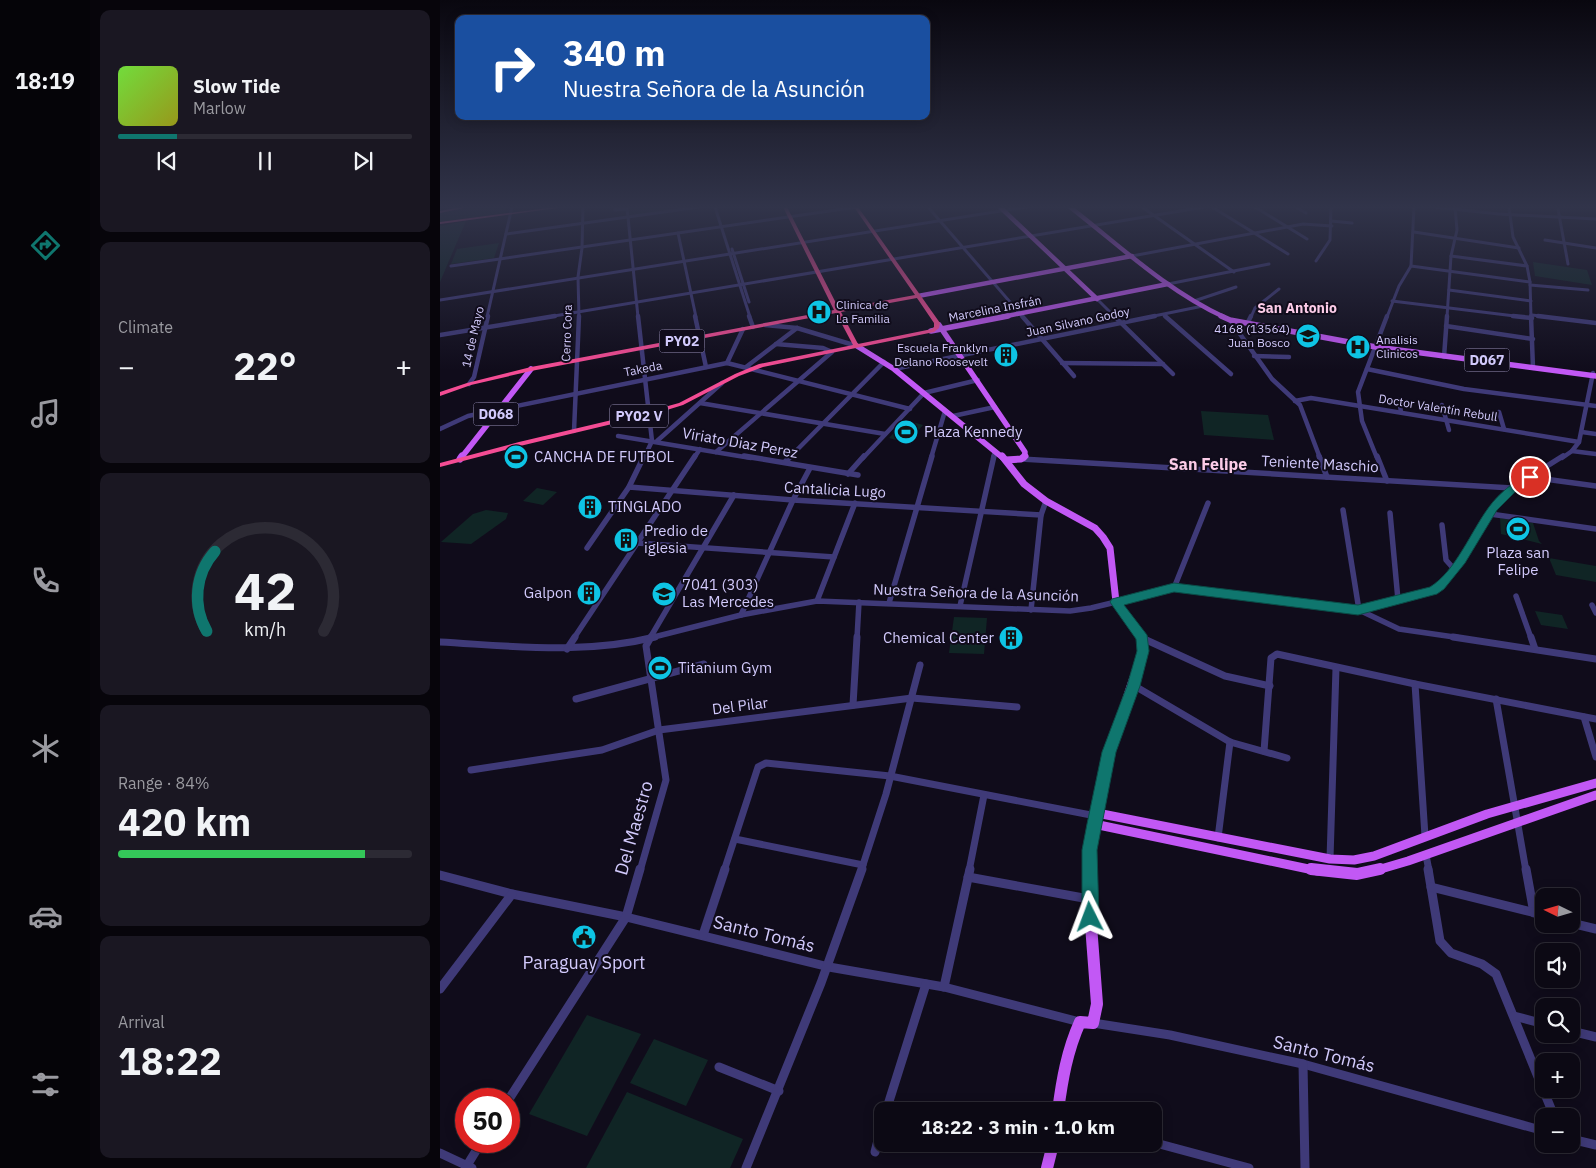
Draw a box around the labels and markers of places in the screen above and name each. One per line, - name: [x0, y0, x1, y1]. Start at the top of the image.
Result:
- place label: Clinica de La Familia: [836, 297, 891, 326]
- hospital icon: Clinica de La Familia: [806, 299, 832, 325]
- place label: 4168 (13564) Juan Bosco: [1214, 321, 1290, 350]
- school or university icon: 4168 (13564) Juan Bosco: [1295, 323, 1321, 349]
- place label: Analisis Clinicos: [1376, 332, 1418, 361]
- hospital icon: Analisis Clinicos: [1345, 334, 1371, 360]
- place label: Escuela Franklyn Delano Roosevelt: [894, 340, 988, 369]
- building icon: Escuela Franklyn Delano Roosevelt: [993, 342, 1019, 368]
- sports icon: Plaza Kennedy: [893, 419, 919, 445]
- place label: Plaza Kennedy: [924, 422, 1023, 441]
- sports icon: CANCHA DE FUTBOL: [503, 444, 529, 470]
- place label: CANCHA DE FUTBOL: [534, 447, 675, 466]
- pin: [1509, 456, 1551, 498]
- building icon: TINGLADO: [577, 494, 603, 520]
- place label: TINGLADO: [608, 497, 682, 516]
- sports icon: Plaza san Felipe: [1505, 516, 1531, 542]
- place label: Predio de iglesia: [644, 521, 708, 557]
- building icon: Predio de iglesia: [613, 527, 639, 553]
- place label: Plaza san Felipe: [1486, 543, 1550, 579]
- place label: 7041 (303) Las Mercedes: [682, 575, 774, 611]
- building icon: Galpon: [576, 580, 602, 606]
- school or university icon: 7041 (303) Las Mercedes: [651, 581, 677, 607]
- place label: Galpon: [524, 583, 572, 602]
- building icon: Chemical Center: [998, 625, 1024, 651]
- place label: Chemical Center: [883, 628, 994, 647]
- sports icon: Titanium Gym: [647, 655, 673, 681]
- place label: Titanium Gym: [678, 658, 772, 677]
- public building icon: Paraguay Sport: [571, 924, 597, 950]
- place label: Paraguay Sport: [523, 951, 645, 974]

